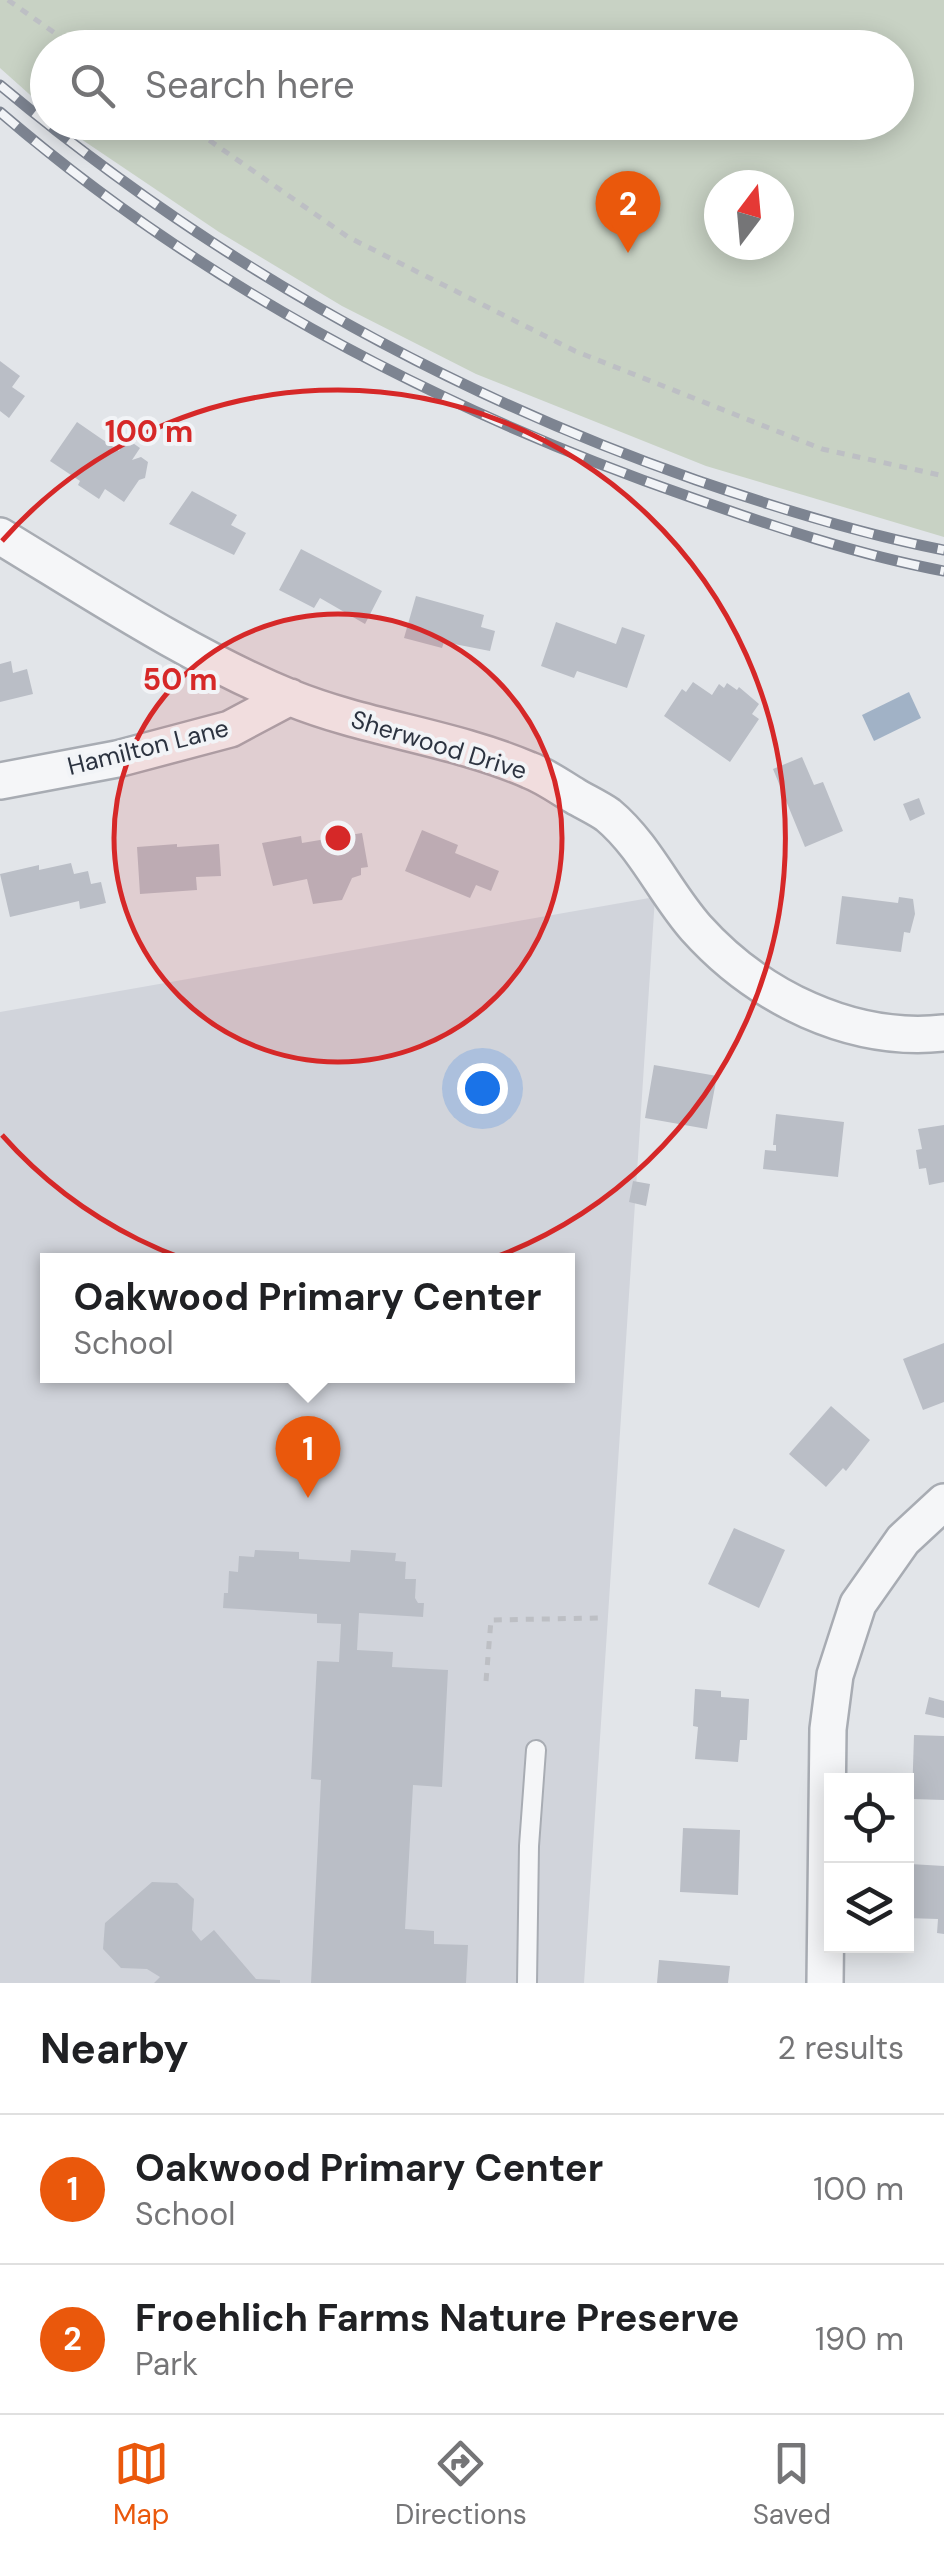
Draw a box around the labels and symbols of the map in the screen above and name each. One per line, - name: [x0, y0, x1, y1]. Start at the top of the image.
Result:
- pin: 2: [596, 170, 660, 253]
- north arrow: [704, 170, 794, 260]
- text: 100 m: [105, 412, 193, 451]
- text: 50 m: [142, 660, 218, 699]
- street label: Sherwood Drive: [347, 703, 531, 787]
- street label: Hamilton Lane: [64, 711, 232, 783]
- centre of rings: [320, 820, 356, 856]
- your location: [457, 1063, 508, 1114]
- pin: 1: [276, 1416, 340, 1498]

